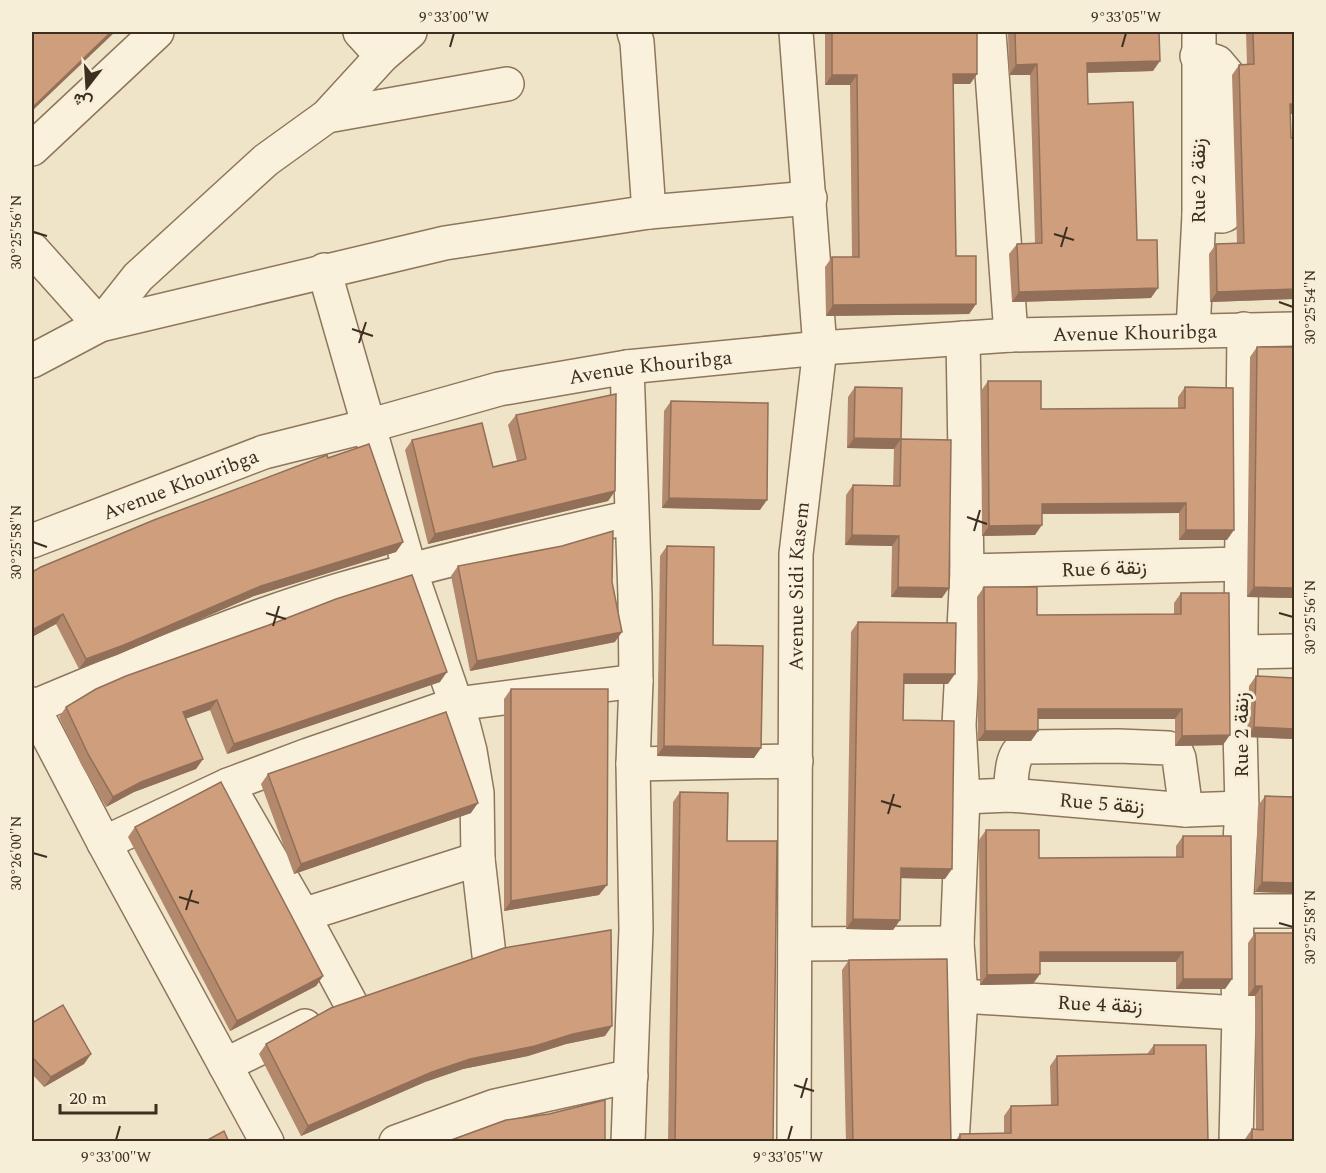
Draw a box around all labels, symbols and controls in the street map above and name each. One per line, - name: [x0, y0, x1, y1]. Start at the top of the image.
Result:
- text: 9°33'00"W: [419, 6, 489, 29]
- text: 9°33'05"W: [1091, 6, 1161, 29]
- north arrow: [57, 57, 117, 117]
- text: ش: [70, 86, 96, 115]
- street label: Rue 2 زنقة: [1184, 138, 1214, 224]
- text: 30°25'56"N: [5, 194, 28, 270]
- text: 30°25'54"N: [1299, 269, 1322, 345]
- street label: Avenue Khouribga: [1052, 317, 1218, 350]
- street label: Avenue Khouribga: [566, 343, 734, 393]
- street label: Avenue Khouribga: [99, 441, 263, 528]
- street label: Avenue Sidi Kasem: [781, 500, 818, 671]
- text: 30°25'58"N: [5, 504, 28, 580]
- street label: Rue 6 زنقة: [1061, 553, 1147, 585]
- text: 30°25'56"N: [1299, 579, 1322, 655]
- street label: Rue 2 زنقة: [1227, 692, 1257, 778]
- street label: Rue 5 زنقة: [1058, 785, 1146, 823]
- text: 30°26'00"N: [5, 815, 28, 891]
- text: 30°25'58"N: [1299, 889, 1322, 965]
- street label: Rue 4 زنقة: [1056, 988, 1143, 1022]
- scale bar: [60, 1077, 156, 1115]
- text: 20 m: [69, 1085, 107, 1112]
- text: 9°33'00"W: [81, 1146, 151, 1169]
- text: 9°33'05"W: [753, 1146, 823, 1169]

